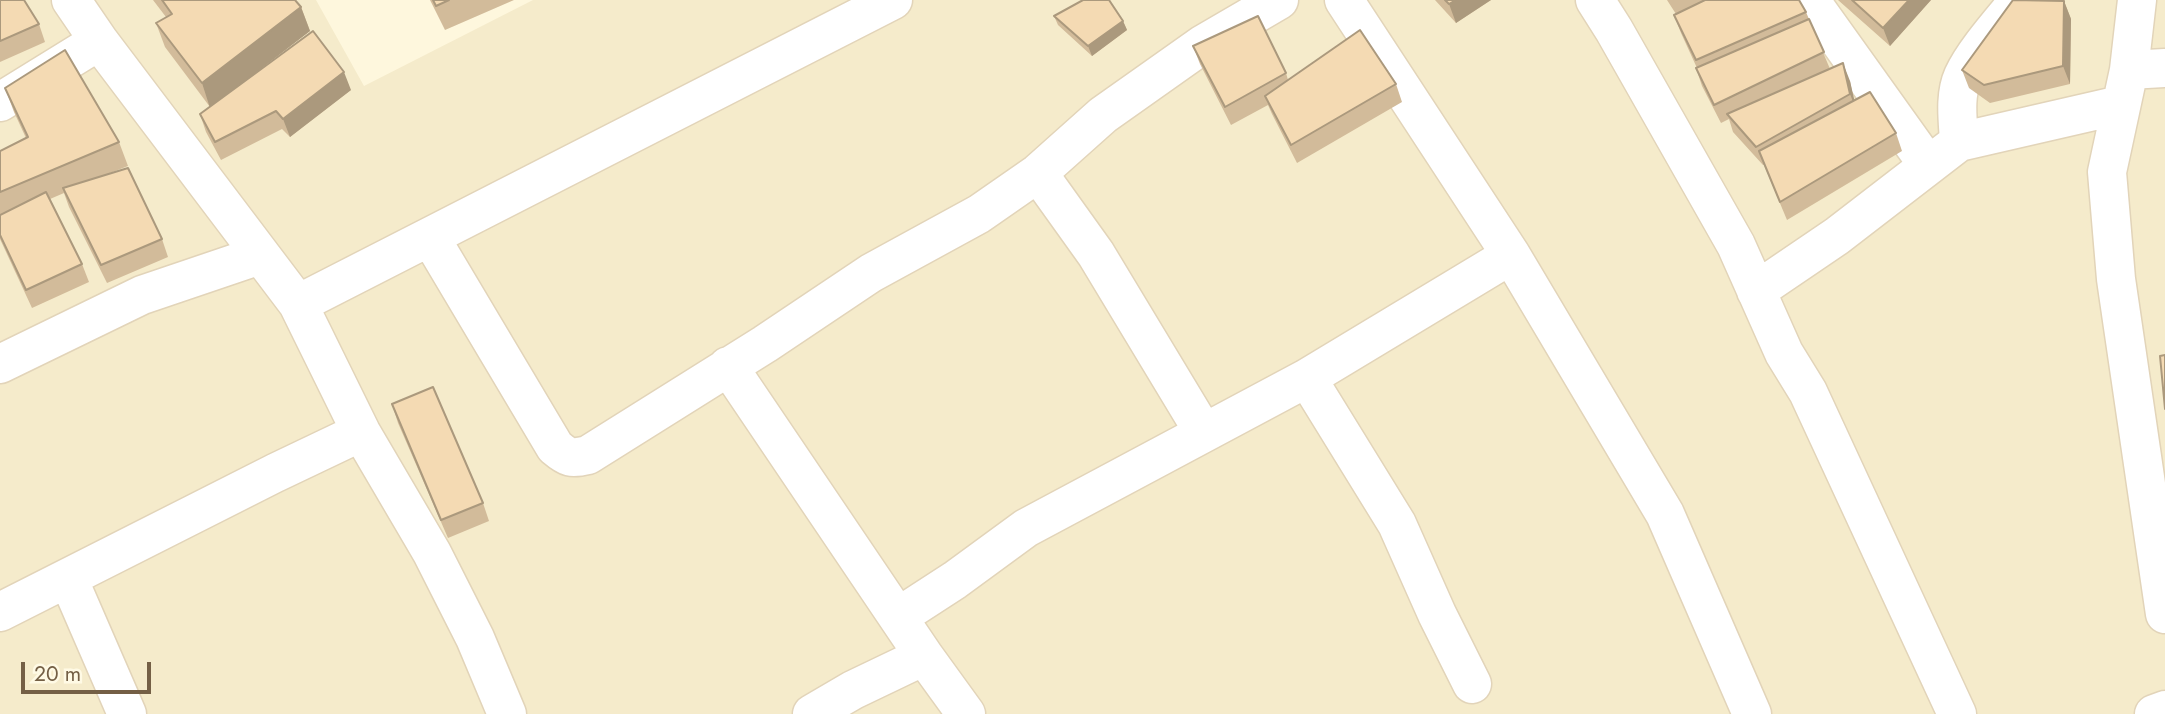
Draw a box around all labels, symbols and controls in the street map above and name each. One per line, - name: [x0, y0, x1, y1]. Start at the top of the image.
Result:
- scale bar: [24, 648, 154, 692]
- text: 20 m: [34, 659, 81, 689]

